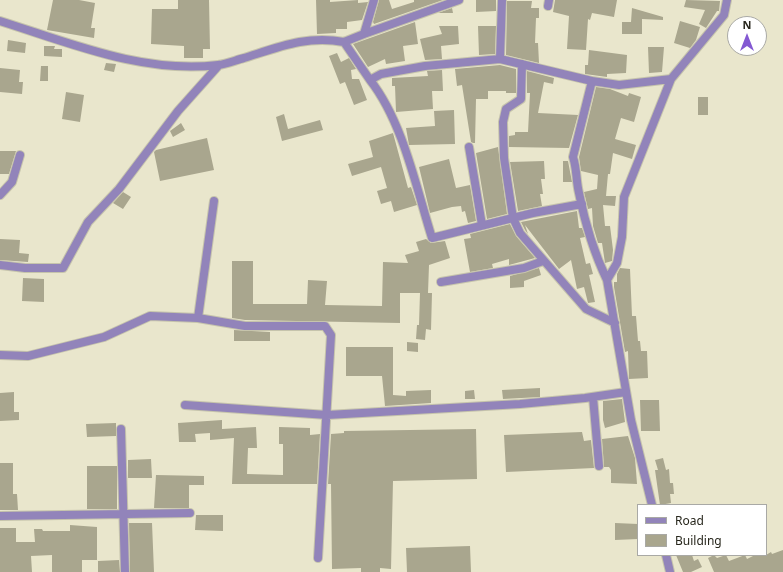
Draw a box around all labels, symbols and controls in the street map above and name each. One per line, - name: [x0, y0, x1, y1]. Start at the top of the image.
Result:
- north arrow: [727, 16, 767, 56]
- text: N: [743, 17, 751, 32]
- legend: [637, 504, 767, 556]
- text: Road: [675, 512, 704, 529]
- text: Building: [675, 532, 722, 549]

